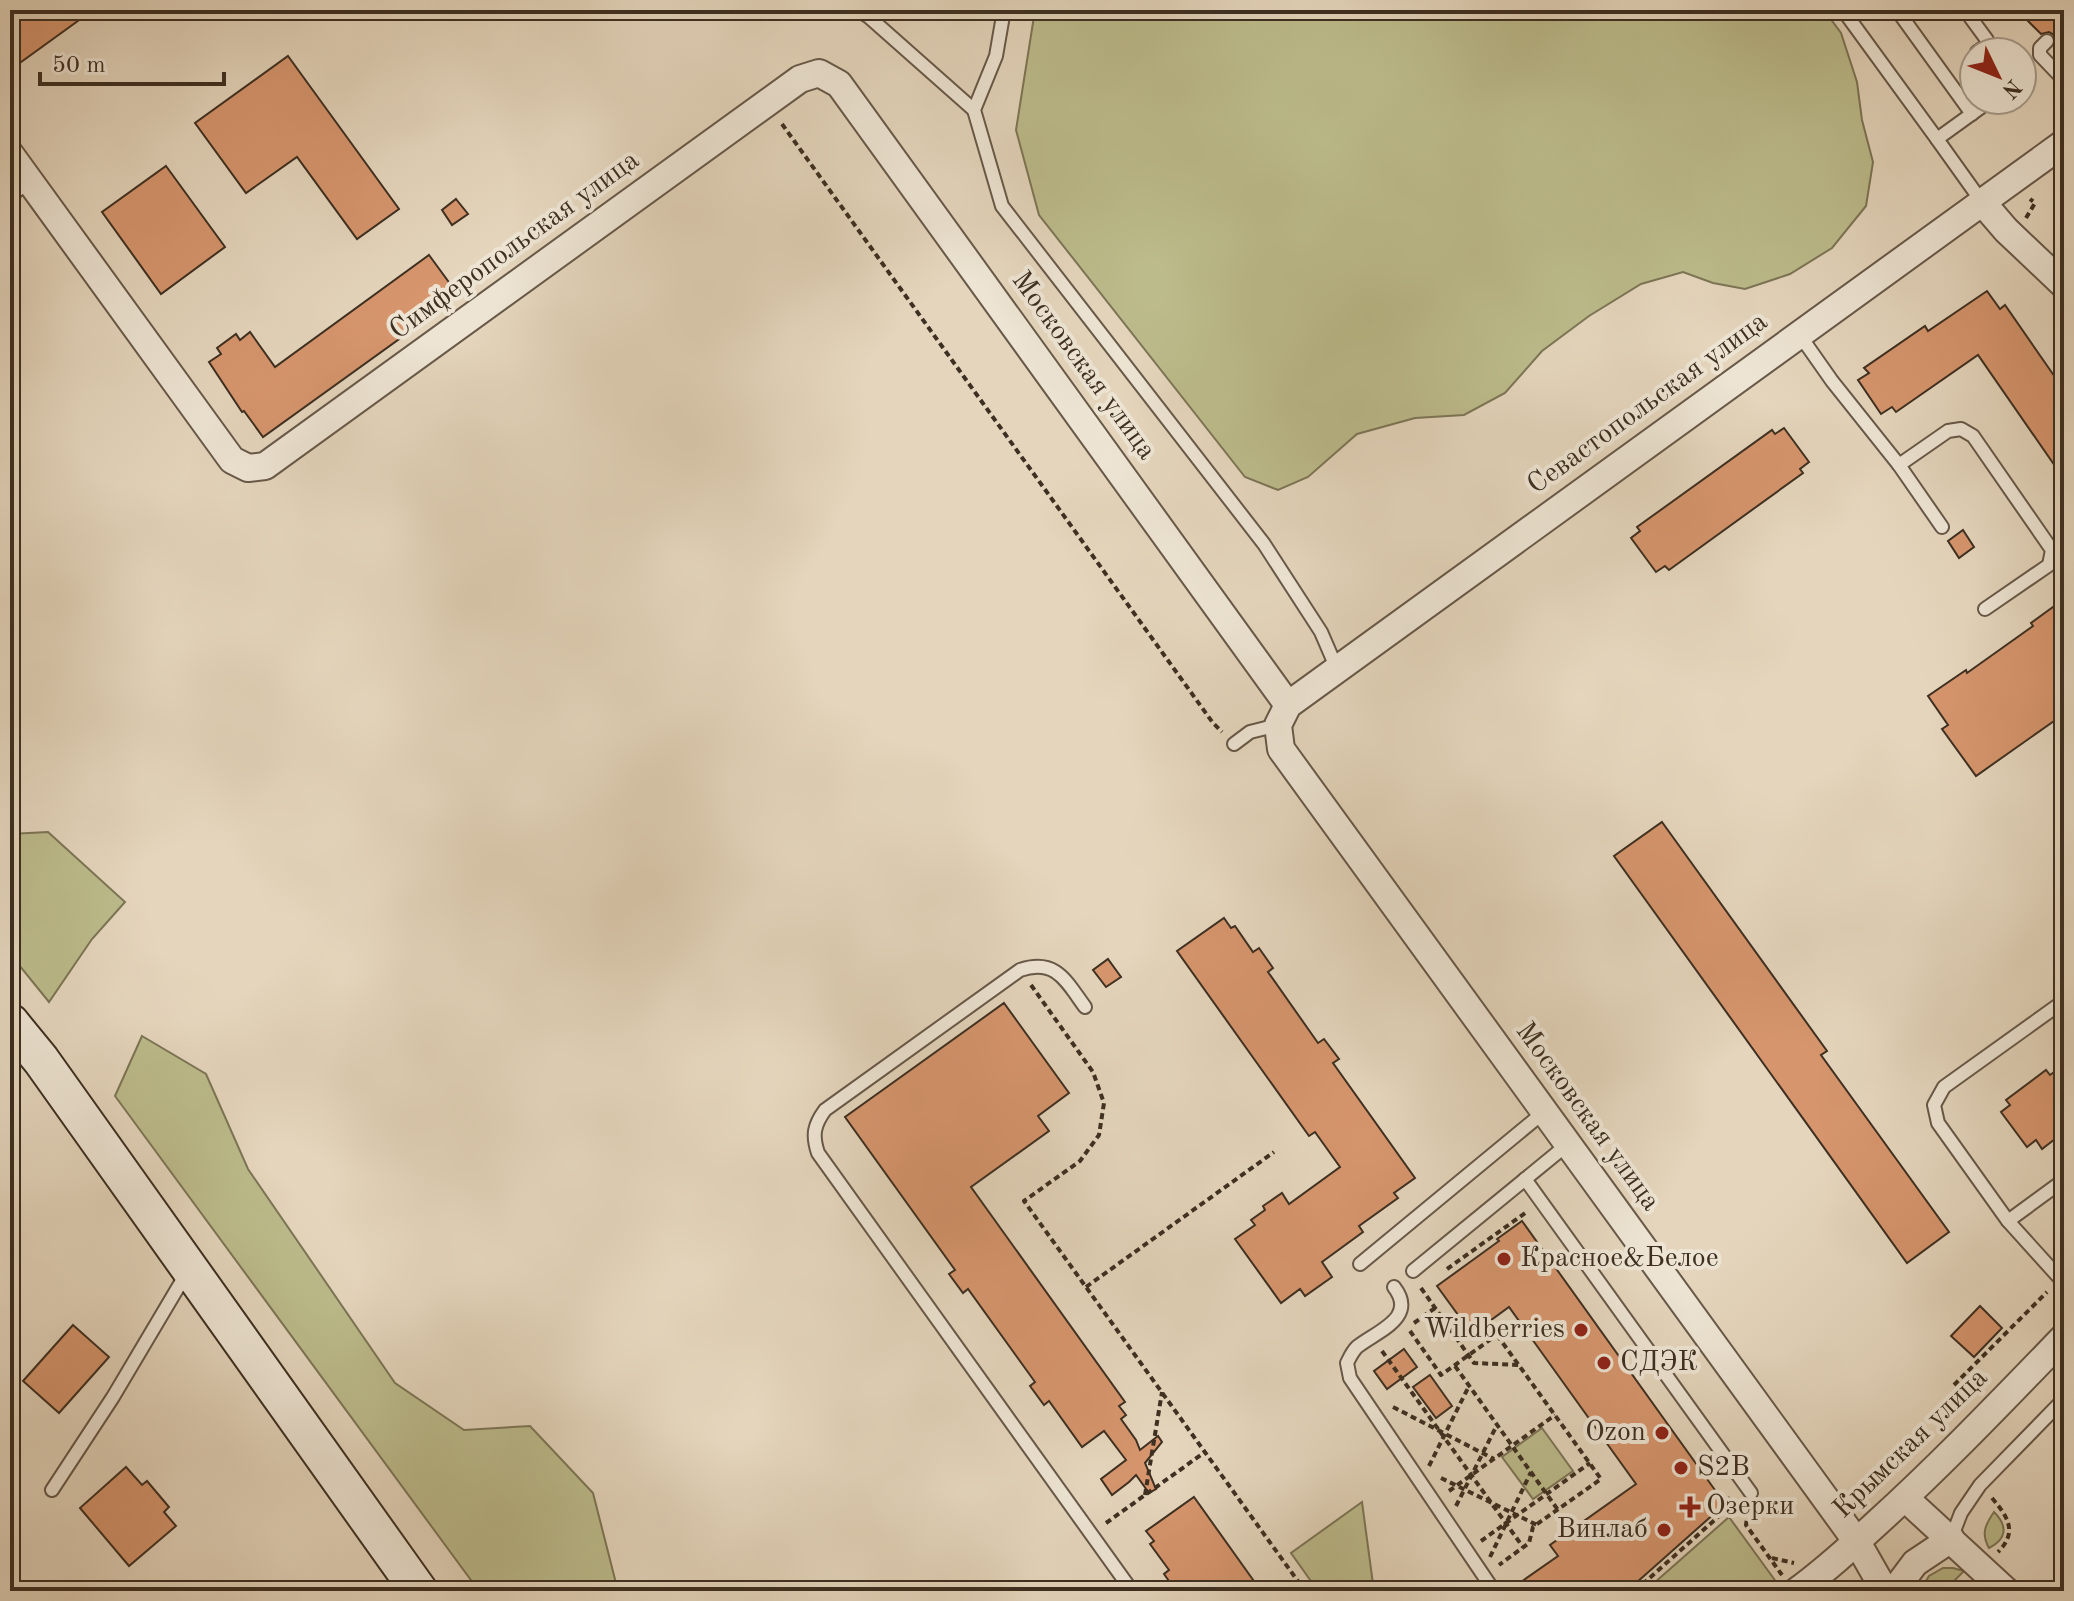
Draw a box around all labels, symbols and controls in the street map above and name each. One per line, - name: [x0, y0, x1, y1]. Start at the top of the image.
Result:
- scale bar: [40, 36, 224, 86]
- north arrow: [1958, 36, 2038, 116]
- text: 50 m: [52, 54, 106, 78]
- text: N: [1997, 75, 2025, 102]
- street label: Симферопольская улица: [385, 146, 645, 346]
- street label: Московская улица: [1006, 267, 1161, 465]
- street label: Севастопольская улица: [1523, 308, 1773, 500]
- street label: Московская улица: [1510, 1018, 1665, 1216]
- place label: Красное&Белое: [1520, 1245, 1719, 1273]
- marker: Красное&Белое: [1495, 1250, 1513, 1268]
- place label: Wildberries: [1424, 1316, 1565, 1344]
- marker: Wildberries: [1572, 1321, 1590, 1339]
- place label: СДЭК: [1620, 1349, 1698, 1377]
- marker: СДЭК: [1595, 1354, 1613, 1372]
- street label: Крымская улица: [1829, 1364, 1994, 1524]
- place label: Ozon: [1585, 1419, 1646, 1447]
- marker: Ozon: [1653, 1424, 1671, 1442]
- place label: S2B: [1697, 1454, 1750, 1482]
- marker: S2B: [1672, 1459, 1690, 1477]
- place label: Озерки: [1706, 1493, 1794, 1521]
- marker: Озерки: [1681, 1498, 1699, 1516]
- place label: Винлаб: [1556, 1516, 1648, 1544]
- marker: Винлаб: [1655, 1521, 1673, 1539]

